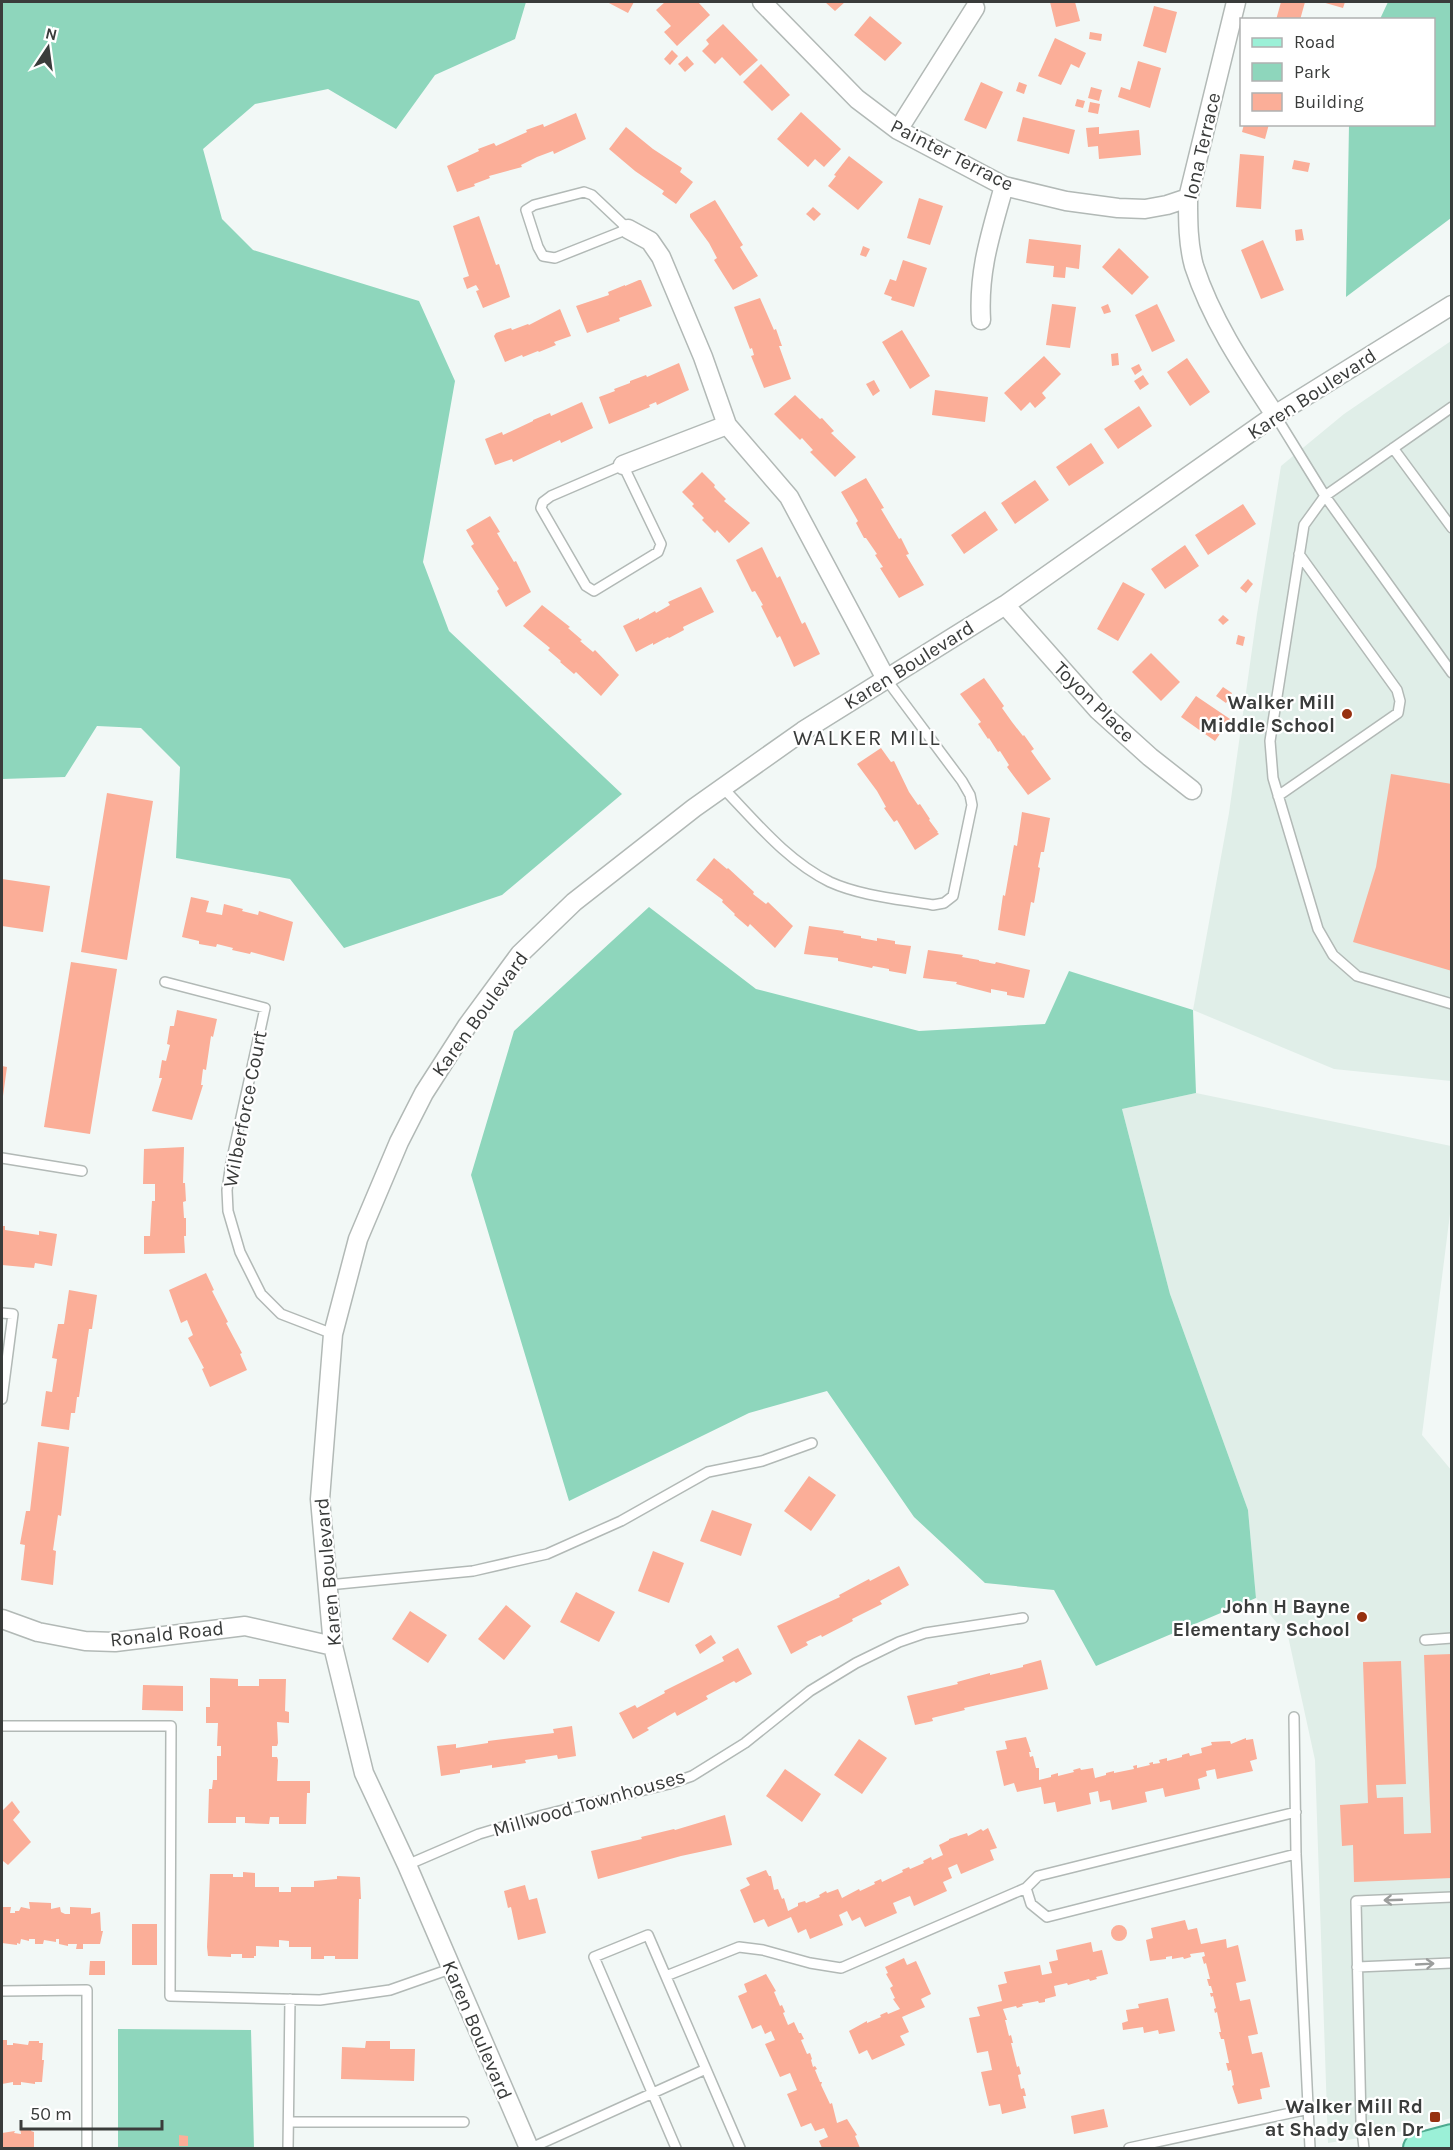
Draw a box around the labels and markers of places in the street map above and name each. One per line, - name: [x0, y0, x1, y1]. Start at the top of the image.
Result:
- place label: Walker Mill Middle School: [1200, 691, 1335, 737]
- marker: Walker Mill Middle School: [1340, 707, 1354, 721]
- place label: John H Bayne Elementary School: [1172, 1595, 1350, 1641]
- marker: John H Bayne Elementary School: [1355, 1610, 1369, 1624]
- place label: Walker Mill Rd at Shady Glen Dr: [1265, 2095, 1423, 2141]
- marker: Walker Mill Rd at Shady Glen Dr: [1428, 2110, 1442, 2124]

